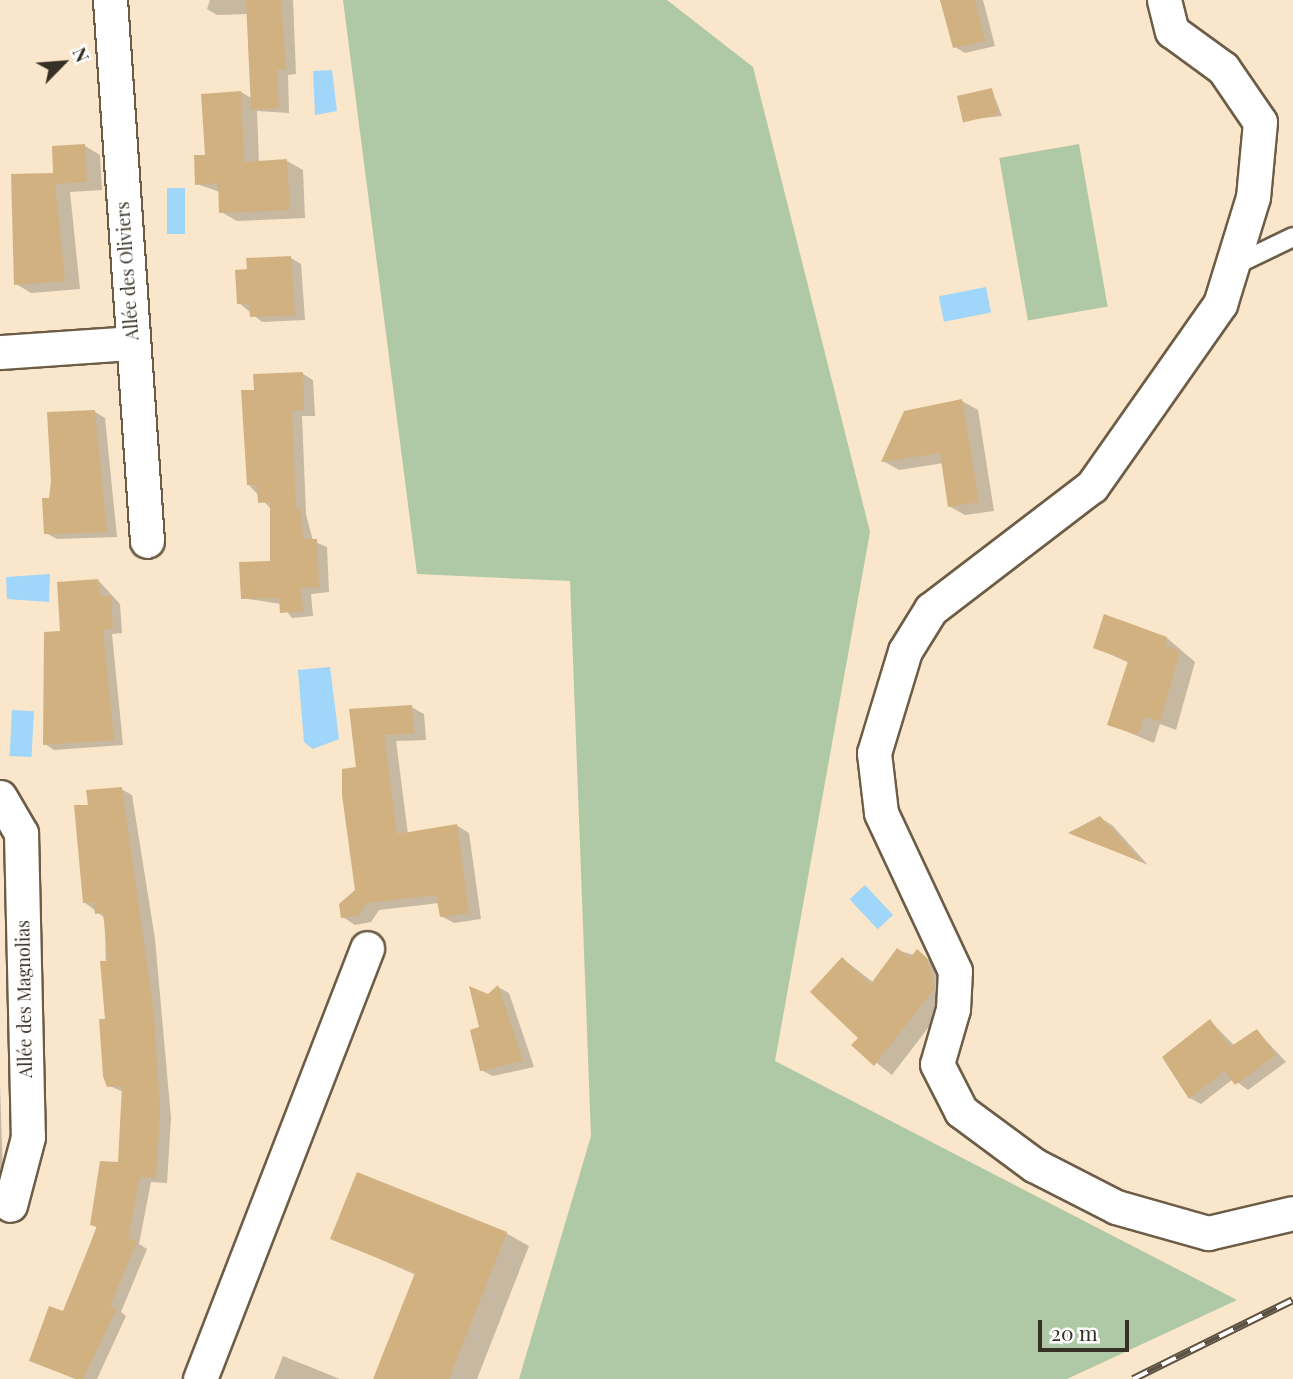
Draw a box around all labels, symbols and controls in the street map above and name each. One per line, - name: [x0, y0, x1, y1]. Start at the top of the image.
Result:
- north arrow: [28, 28, 98, 98]
- text: N: [67, 42, 97, 66]
- street label: Allée des Oliviers: [111, 201, 143, 341]
- street label: Allée des Magnolias: [12, 920, 36, 1078]
- scale bar: [1041, 1306, 1132, 1350]
- text: 20 m: [1051, 1318, 1098, 1346]

